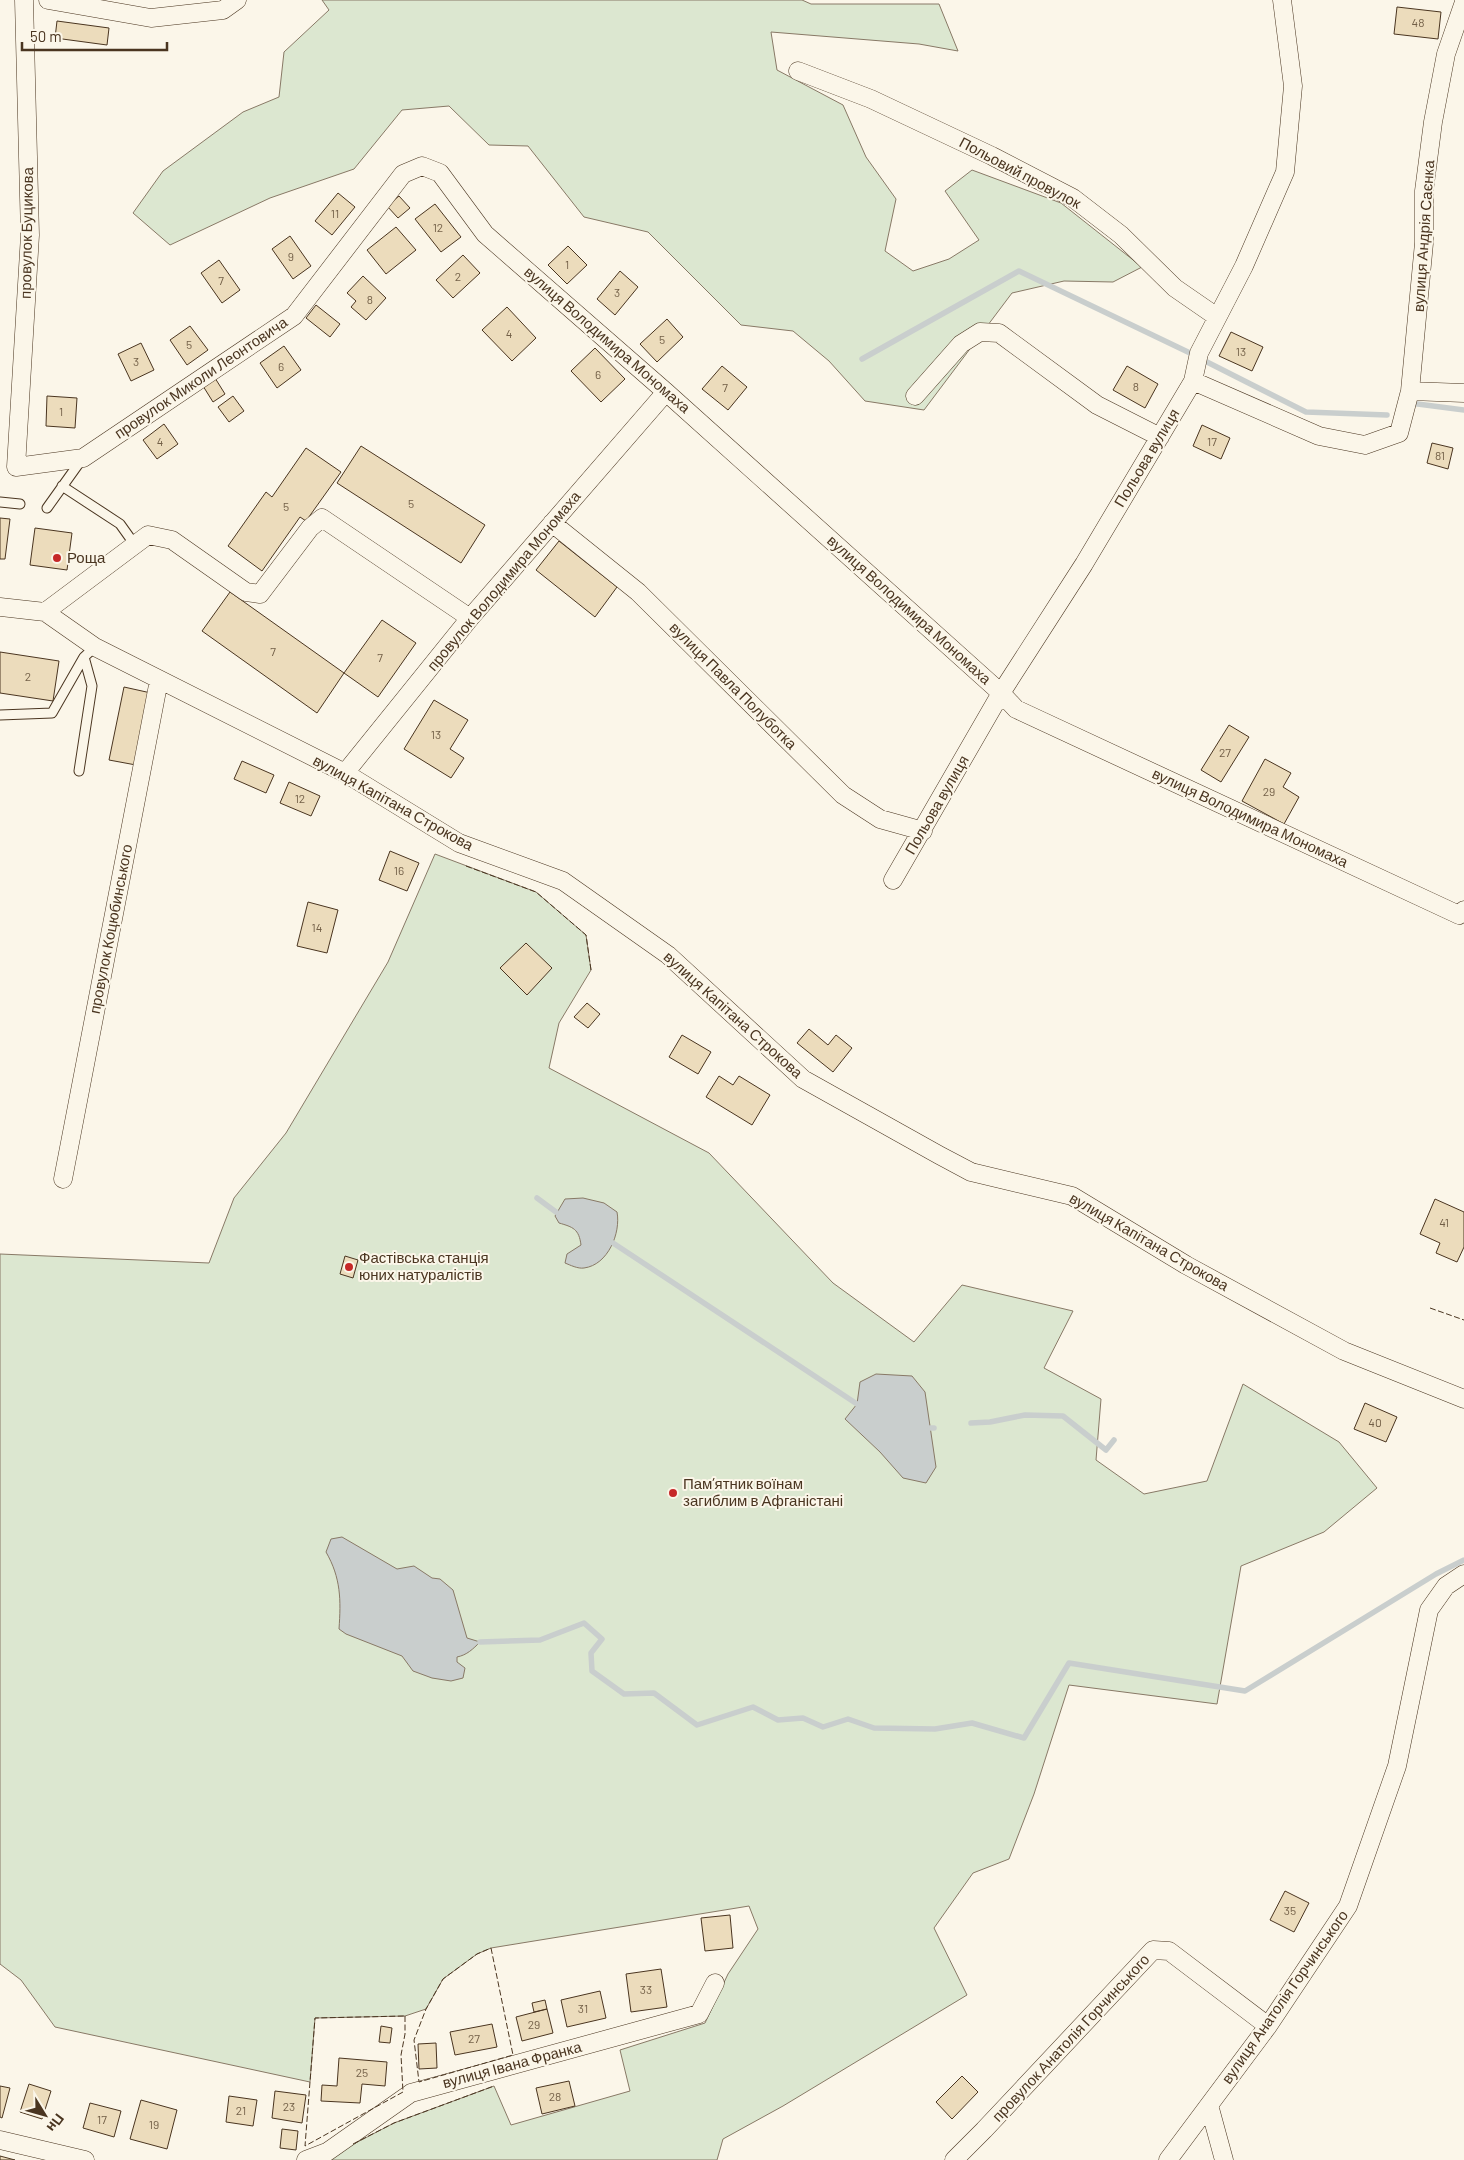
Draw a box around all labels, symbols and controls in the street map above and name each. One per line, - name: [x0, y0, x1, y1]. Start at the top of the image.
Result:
- house number: 48: [1412, 15, 1424, 29]
- scale bar: [22, 20, 168, 52]
- text: 50 m: [30, 27, 62, 45]
- street label: Польовий провулок: [957, 133, 1085, 212]
- street label: вулиця Андрія Саєнка: [1409, 159, 1437, 312]
- street label: провулок Буцикова: [16, 166, 36, 299]
- house number: 11: [331, 206, 339, 220]
- house number: 12: [433, 220, 443, 234]
- house number: 9: [288, 249, 294, 263]
- house number: 1: [565, 257, 569, 271]
- street label: вулиця Володимира Мономаха: [521, 262, 695, 417]
- house number: 2: [455, 269, 461, 283]
- house number: 7: [218, 273, 224, 287]
- house number: 3: [614, 285, 620, 299]
- house number: 8: [367, 292, 373, 306]
- street label: провулок Миколи Леонтовича: [111, 312, 291, 442]
- house number: 4: [506, 326, 512, 340]
- house number: 5: [659, 332, 665, 346]
- house number: 5: [186, 337, 192, 351]
- house number: 13: [1236, 344, 1246, 358]
- house number: 3: [133, 354, 139, 368]
- house number: 6: [278, 359, 284, 373]
- house number: 6: [595, 367, 601, 381]
- house number: 8: [1133, 379, 1139, 393]
- house number: 7: [722, 380, 728, 394]
- house number: 1: [59, 404, 63, 418]
- street label: Польова вулиця: [1110, 405, 1183, 510]
- house number: 4: [157, 434, 163, 448]
- house number: 17: [1207, 434, 1217, 448]
- house number: 81: [1435, 448, 1445, 462]
- street label: провулок Володимира Мономаха: [423, 486, 584, 674]
- house number: 5: [408, 496, 414, 510]
- house number: 5: [283, 499, 289, 513]
- street label: вулиця Володимира Мономаха: [824, 531, 996, 688]
- place label: Роща: [67, 548, 106, 566]
- marker: Роща: [51, 552, 63, 564]
- street label: вулиця Павла Полуботка: [666, 618, 801, 753]
- house number: 7: [270, 644, 276, 658]
- house number: 7: [377, 650, 383, 664]
- house number: 2: [25, 669, 31, 683]
- house number: 13: [431, 727, 441, 741]
- house number: 27: [1219, 745, 1231, 759]
- street label: вулиця Капітана Строкова: [310, 751, 477, 854]
- street label: Польова вулиця: [900, 752, 972, 857]
- street label: вулиця Володимира Мономаха: [1150, 764, 1352, 871]
- house number: 29: [1263, 784, 1275, 798]
- house number: 12: [295, 791, 305, 805]
- street label: провулок Коцюбинського: [85, 842, 135, 1015]
- house number: 16: [394, 863, 404, 877]
- house number: 14: [312, 920, 322, 934]
- street label: вулиця Капітана Строкова: [661, 947, 807, 1082]
- street label: вулиця Капітана Строкова: [1067, 1188, 1233, 1294]
- house number: 41: [1439, 1215, 1449, 1229]
- place label: Фастівська станція юних натуралістів: [359, 1248, 489, 1283]
- marker: Фастівська станція юних натуралістів: [343, 1261, 355, 1273]
- house number: 40: [1368, 1415, 1382, 1429]
- place label: Пам’ятник воїнам загиблим в Афганістані: [683, 1474, 843, 1509]
- marker: Пам’ятник воїнам загиблим в Афганістані: [667, 1487, 679, 1499]
- house number: 35: [1284, 1903, 1296, 1917]
- street label: вулиця Анатолія Горчинського: [1217, 1906, 1351, 2087]
- street label: провулок Анатолія Горчинського: [988, 1950, 1153, 2125]
- house number: 33: [640, 1982, 652, 1996]
- house number: 31: [578, 2001, 588, 2015]
- house number: 29: [528, 2017, 540, 2031]
- house number: 27: [468, 2031, 480, 2045]
- street label: вулиця Івана Франка: [440, 2037, 584, 2091]
- house number: 25: [356, 2065, 368, 2079]
- house number: 28: [549, 2089, 561, 2103]
- north arrow: [20, 2090, 70, 2140]
- house number: 23: [283, 2099, 295, 2113]
- house number: 21: [236, 2103, 246, 2117]
- text: Пн: [43, 2111, 68, 2136]
- house number: 17: [97, 2112, 107, 2126]
- house number: 19: [149, 2117, 159, 2131]

